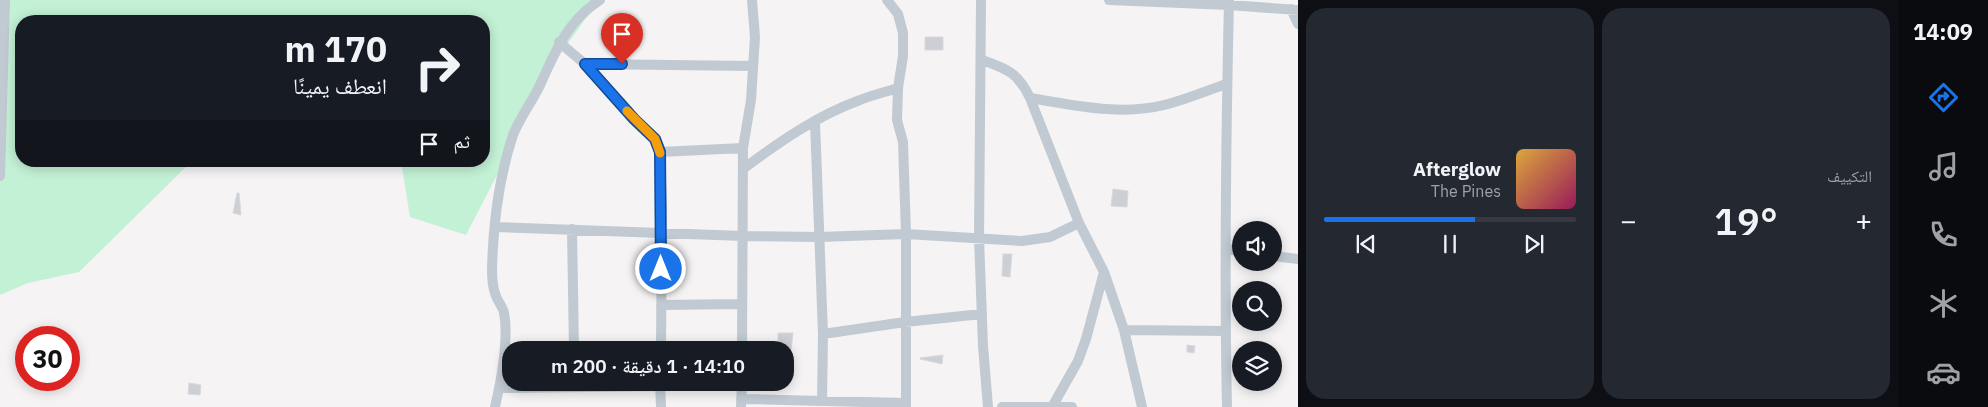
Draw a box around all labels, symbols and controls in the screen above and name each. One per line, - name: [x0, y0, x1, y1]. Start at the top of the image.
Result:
- pin: [601, 13, 643, 64]
- text: 14:09: [1913, 17, 1973, 46]
- icon: arrive: [608, 20, 636, 48]
- text: 170 m: [284, 26, 387, 72]
- icon: right: [405, 35, 470, 100]
- text: انعطف يمينًا: [293, 71, 387, 100]
- icon: directions: [1926, 80, 1961, 115]
- text: ثم: [453, 129, 470, 153]
- icon: arrive: [415, 130, 443, 158]
- icon: music: [1926, 149, 1961, 184]
- text: Afterglow: [1413, 157, 1501, 181]
- text: التكييف: [1827, 166, 1872, 186]
- text: The Pines: [1431, 181, 1501, 201]
- text: 19°: [1714, 196, 1778, 245]
- text: −: [1620, 202, 1637, 239]
- text: +: [1855, 202, 1872, 239]
- icon: phone: [1926, 217, 1961, 252]
- map controls: [1232, 221, 1282, 391]
- button: sound: [1232, 221, 1282, 271]
- icon: previous: [1352, 230, 1380, 258]
- icon: pause: [1436, 230, 1464, 258]
- icon: next: [1520, 230, 1548, 258]
- position arrow: [634, 242, 686, 294]
- button: search: [1232, 281, 1282, 331]
- icon: climate: [1926, 286, 1961, 321]
- speed limit sign: 30: [15, 326, 80, 391]
- button: layers: [1232, 341, 1282, 391]
- text: 14:10 · 1 دقيقة · 200 m: [551, 354, 745, 378]
- icon: car: [1926, 355, 1961, 390]

